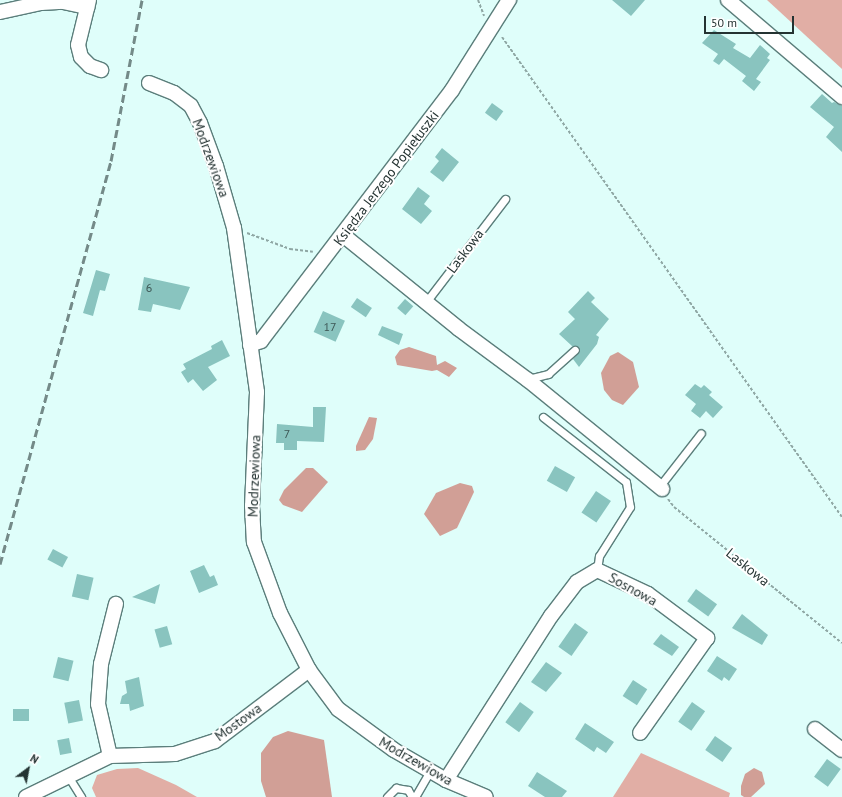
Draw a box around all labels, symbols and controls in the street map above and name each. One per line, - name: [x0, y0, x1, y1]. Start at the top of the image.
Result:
- scale bar: [706, 8, 796, 34]
- text: 50 m: [711, 15, 737, 30]
- street label: Księdza Jerzego Popiełuszki: [330, 107, 442, 249]
- street label: Modrzewiowa: [189, 116, 233, 200]
- street label: Laskowa: [443, 226, 487, 276]
- house number: 6: [146, 281, 152, 295]
- house number: 17: [323, 320, 337, 334]
- house number: 7: [284, 427, 290, 441]
- street label: Modrzewiowa: [244, 434, 264, 518]
- street label: Laskowa: [723, 544, 773, 590]
- street label: Sosnowa: [606, 569, 660, 609]
- street label: Mostowa: [211, 699, 265, 745]
- street label: Modrzewiowa: [376, 733, 456, 789]
- north arrow: [8, 749, 48, 789]
- text: N: [28, 751, 41, 767]

